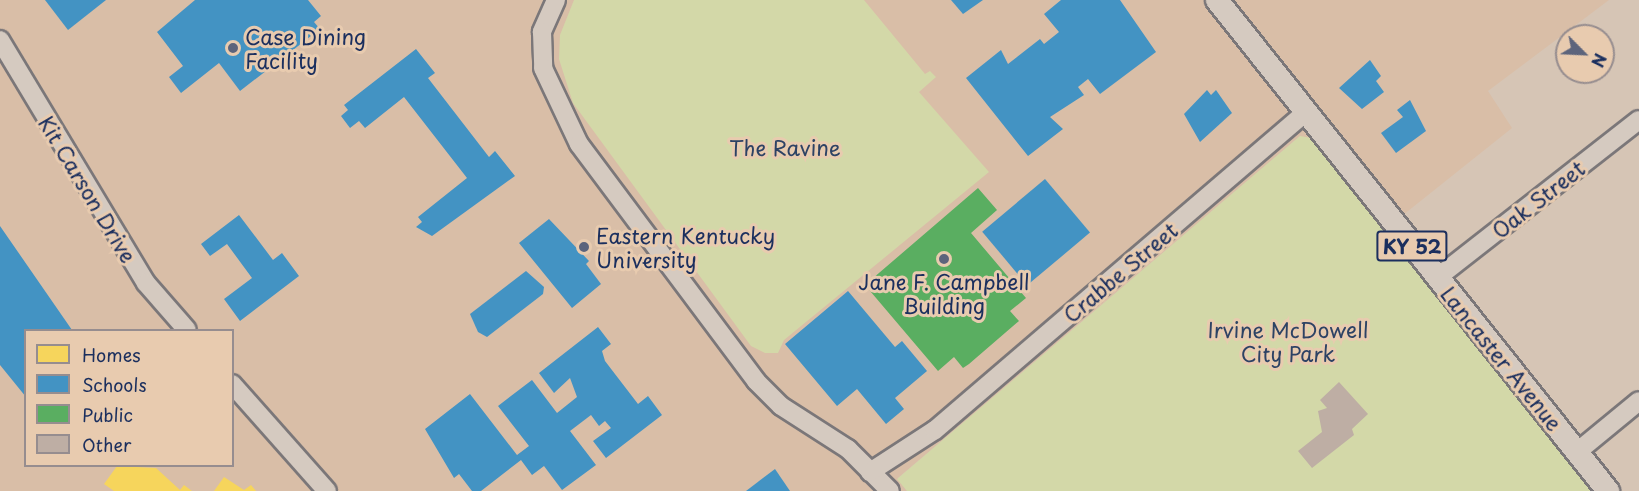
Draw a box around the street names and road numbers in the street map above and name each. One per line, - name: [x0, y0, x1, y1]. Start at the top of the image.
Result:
- street label: Kit Carson Drive: [34, 110, 142, 268]
- street label: Oak Street: [1486, 155, 1590, 243]
- street label: Crabbe Street: [1057, 217, 1183, 327]
- road number: KY 52: [1376, 229, 1448, 263]
- street label: Lancaster Avenue: [1436, 281, 1568, 435]

